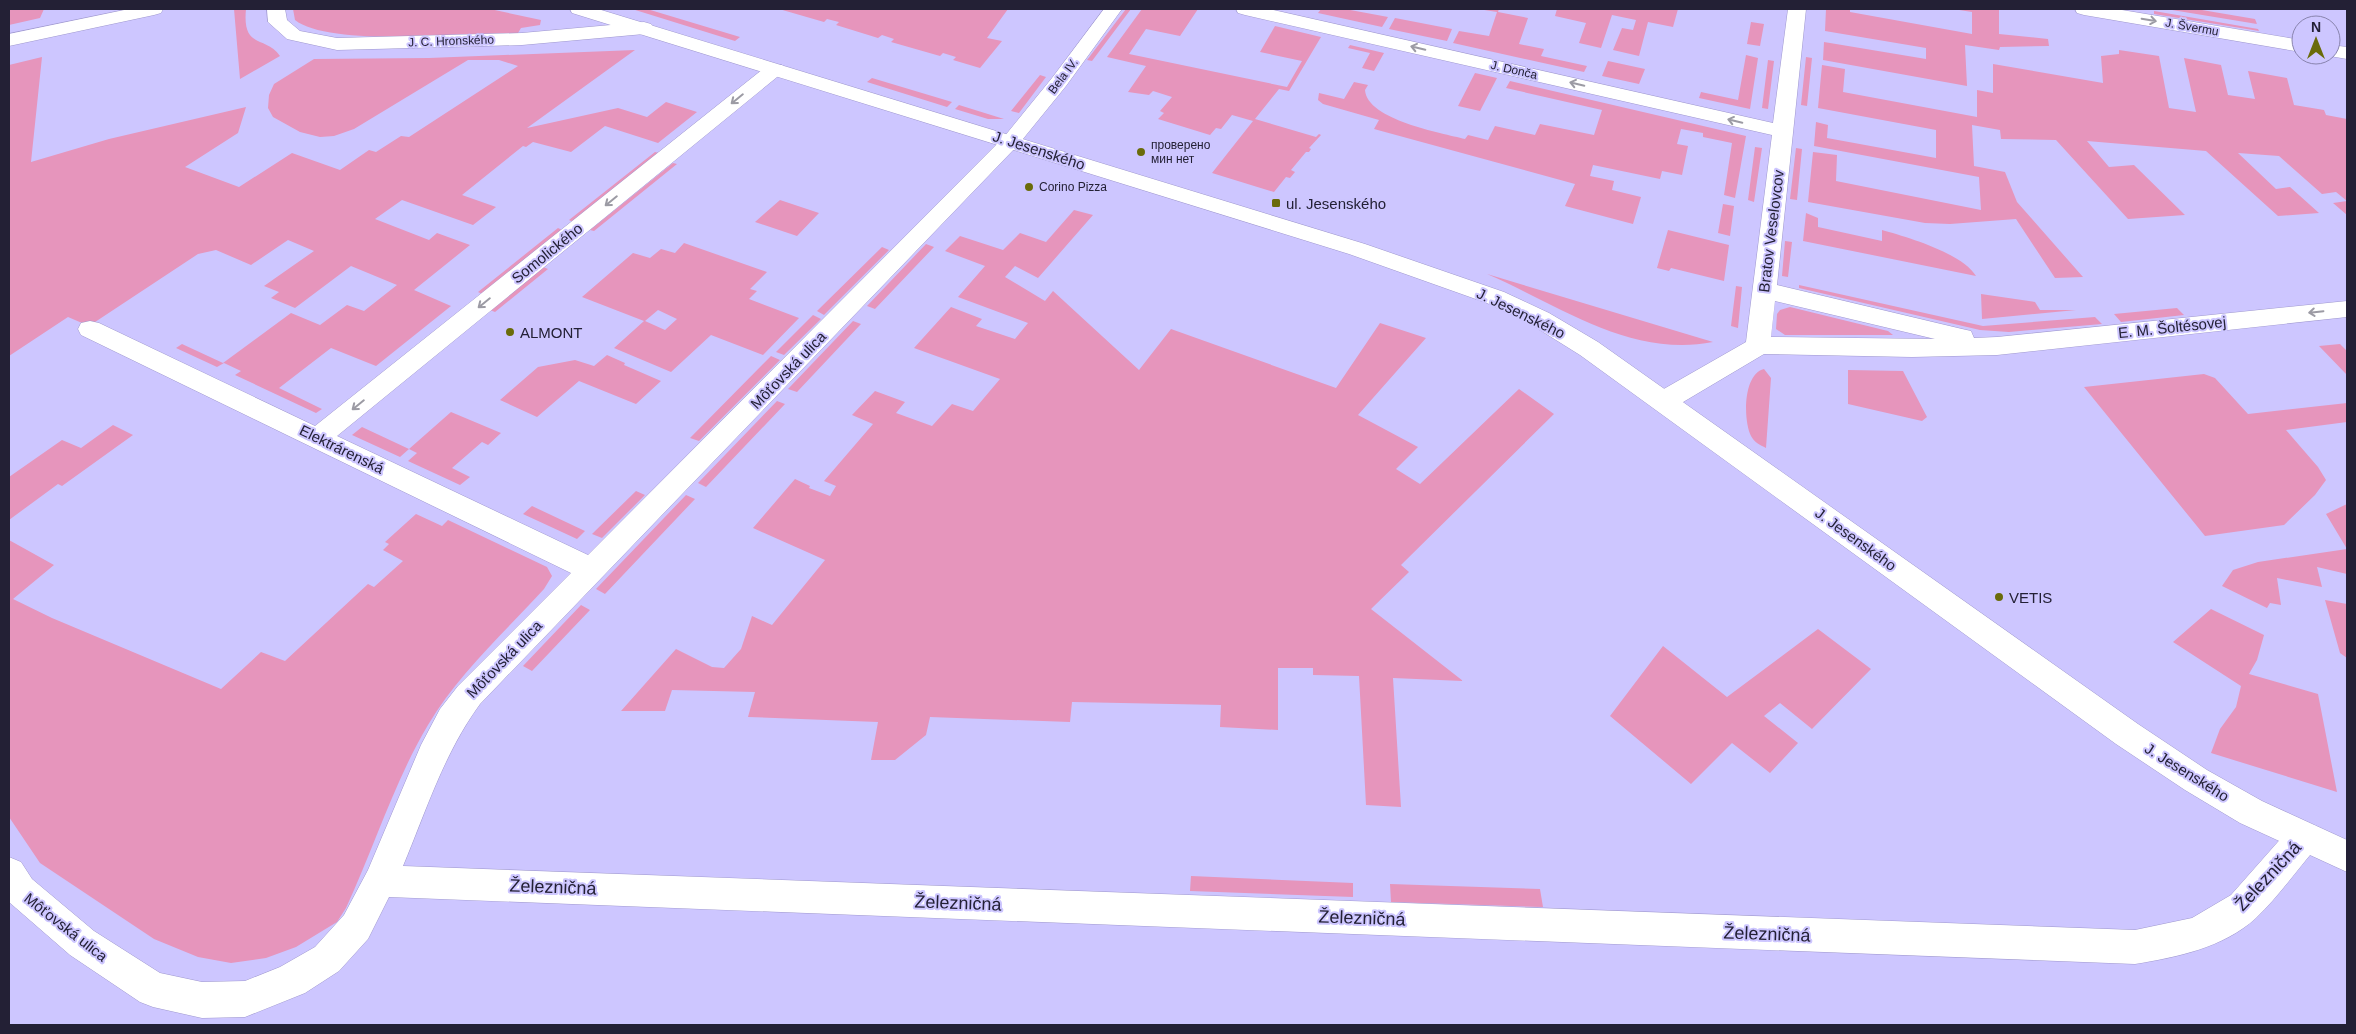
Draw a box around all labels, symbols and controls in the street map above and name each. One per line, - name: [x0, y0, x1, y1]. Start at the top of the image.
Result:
- street label: J. Švermu: [2164, 14, 2220, 39]
- one-way arrow: [2141, 15, 2157, 25]
- north arrow: [2291, 15, 2341, 65]
- text: N: [2311, 19, 2321, 35]
- street label: J. C. Hronského: [408, 32, 495, 49]
- one-way arrow: [1411, 43, 1427, 52]
- street label: Bela IV.: [1045, 55, 1081, 97]
- street label: J. Donča: [1489, 58, 1539, 82]
- one-way arrow: [1569, 79, 1585, 89]
- one-way arrow: [731, 94, 744, 105]
- one-way arrow: [1727, 116, 1743, 125]
- street label: J. Jesenského: [991, 127, 1087, 173]
- place label: проверено мин нет: [1151, 138, 1211, 166]
- marker: проверено мин нет: [1135, 146, 1147, 158]
- street label: Bratov Veselovcov: [1755, 168, 1787, 293]
- place label: Corino Pizza: [1039, 180, 1107, 194]
- marker: Corino Pizza: [1023, 181, 1035, 193]
- place label: ul. Jesenského: [1286, 195, 1386, 212]
- one-way arrow: [605, 196, 618, 207]
- marker: ul. Jesenského: [1270, 197, 1282, 209]
- street label: Somolického: [508, 219, 586, 287]
- street label: J. Jesenského: [1474, 284, 1568, 342]
- one-way arrow: [478, 298, 491, 309]
- one-way arrow: [2309, 307, 2325, 317]
- street label: E. M. Šoltésovej: [2117, 313, 2227, 341]
- place label: ALMONT: [520, 324, 583, 341]
- marker: ALMONT: [504, 326, 516, 338]
- street label: Môťovská ulica: [747, 327, 830, 412]
- one-way arrow: [352, 400, 365, 411]
- street label: Elektrárenská: [297, 421, 388, 477]
- street label: J. Jesenského: [1812, 504, 1900, 574]
- place label: VETIS: [2009, 589, 2052, 606]
- marker: VETIS: [1993, 591, 2005, 603]
- street label: Môťovská ulica: [463, 616, 546, 701]
- street label: J. Jesenského: [2142, 739, 2232, 805]
- street label: Železničná: [2231, 837, 2306, 915]
- street label: Železničná: [509, 875, 598, 899]
- street label: Môťovská ulica: [21, 889, 111, 965]
- street label: Železničná: [914, 891, 1003, 915]
- street label: Železničná: [1318, 906, 1407, 930]
- street label: Železničná: [1723, 922, 1812, 946]

